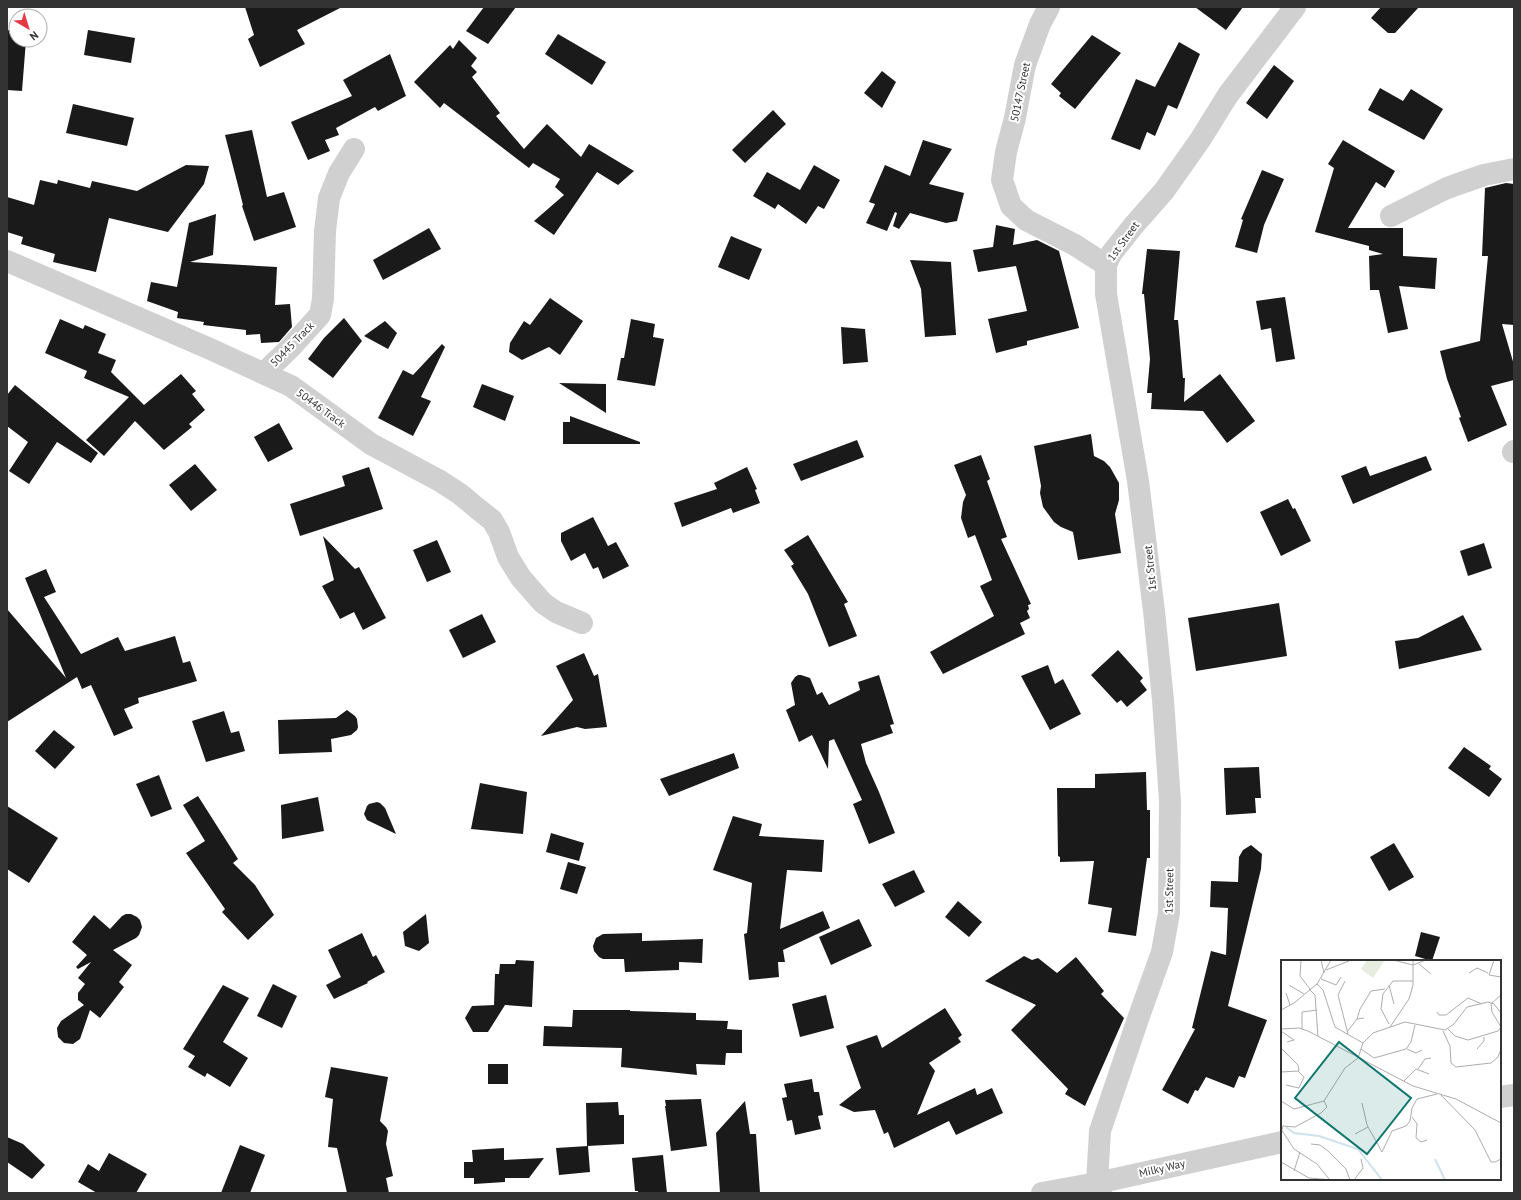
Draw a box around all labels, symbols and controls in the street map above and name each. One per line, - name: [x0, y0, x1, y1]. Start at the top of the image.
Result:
- north arrow: [8, 8, 48, 48]
- text: N: [27, 28, 41, 44]
- street label: 50147 Street: [1007, 61, 1033, 123]
- street label: 1st Street: [1104, 218, 1142, 263]
- street label: 50445 Track: [267, 318, 317, 369]
- street label: 50446 Track: [294, 386, 349, 431]
- street label: 1st Street: [1141, 544, 1159, 591]
- street label: 1st Street: [1162, 868, 1176, 914]
- inset map: [1281, 960, 1501, 1180]
- street label: Milky Way: [1138, 1156, 1187, 1180]

